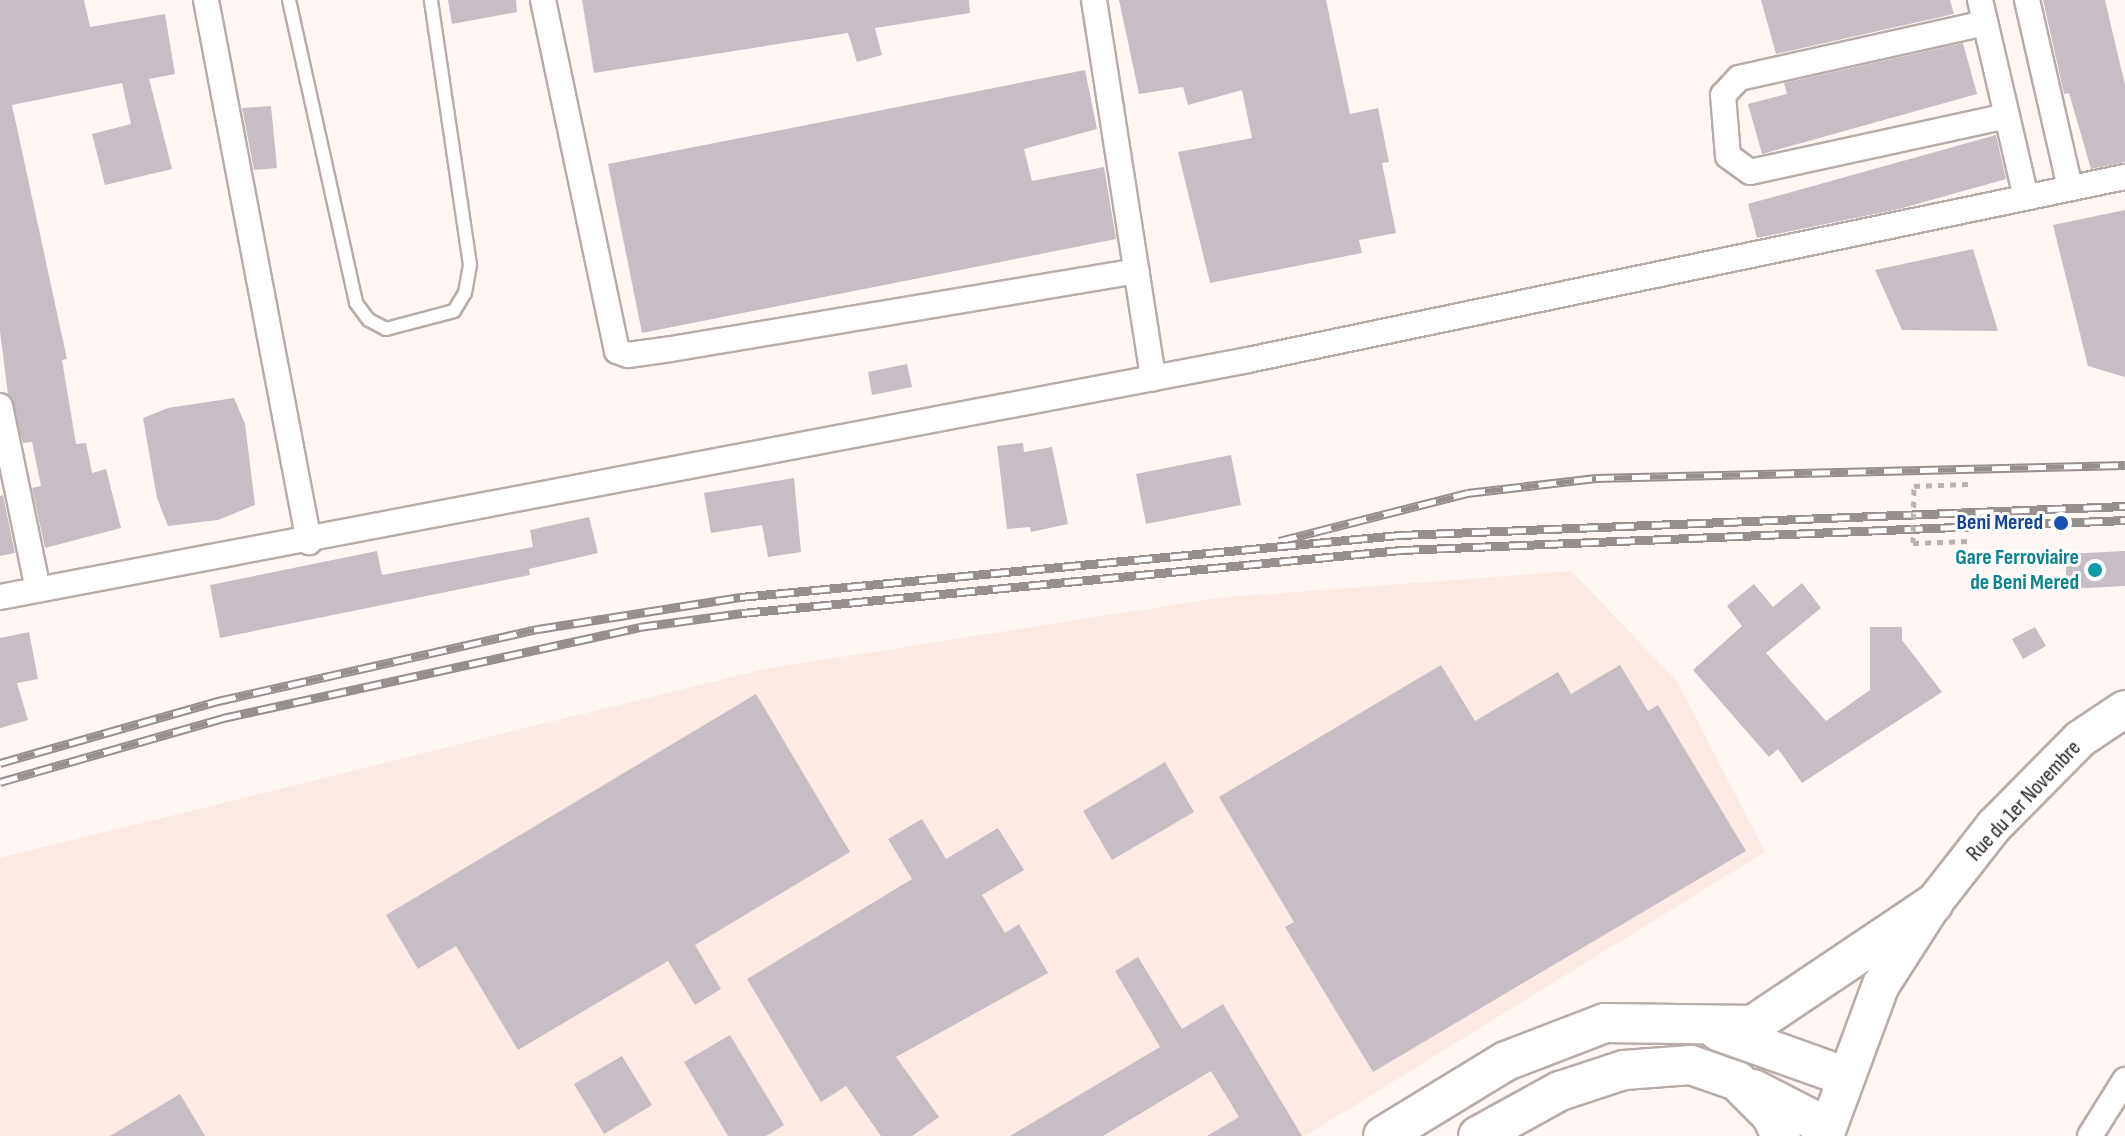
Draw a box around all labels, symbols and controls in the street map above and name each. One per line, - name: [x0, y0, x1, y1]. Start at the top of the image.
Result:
- place label: Beni Mered: [1957, 510, 2043, 536]
- marker: Beni Mered: [2050, 512, 2072, 534]
- place label: Gare Ferroviaire de Beni Mered: [1955, 544, 2079, 596]
- marker: Gare Ferroviaire de Beni Mered: [2086, 561, 2104, 579]
- street label: Rue du 1er Novembre: [1961, 735, 2087, 867]

